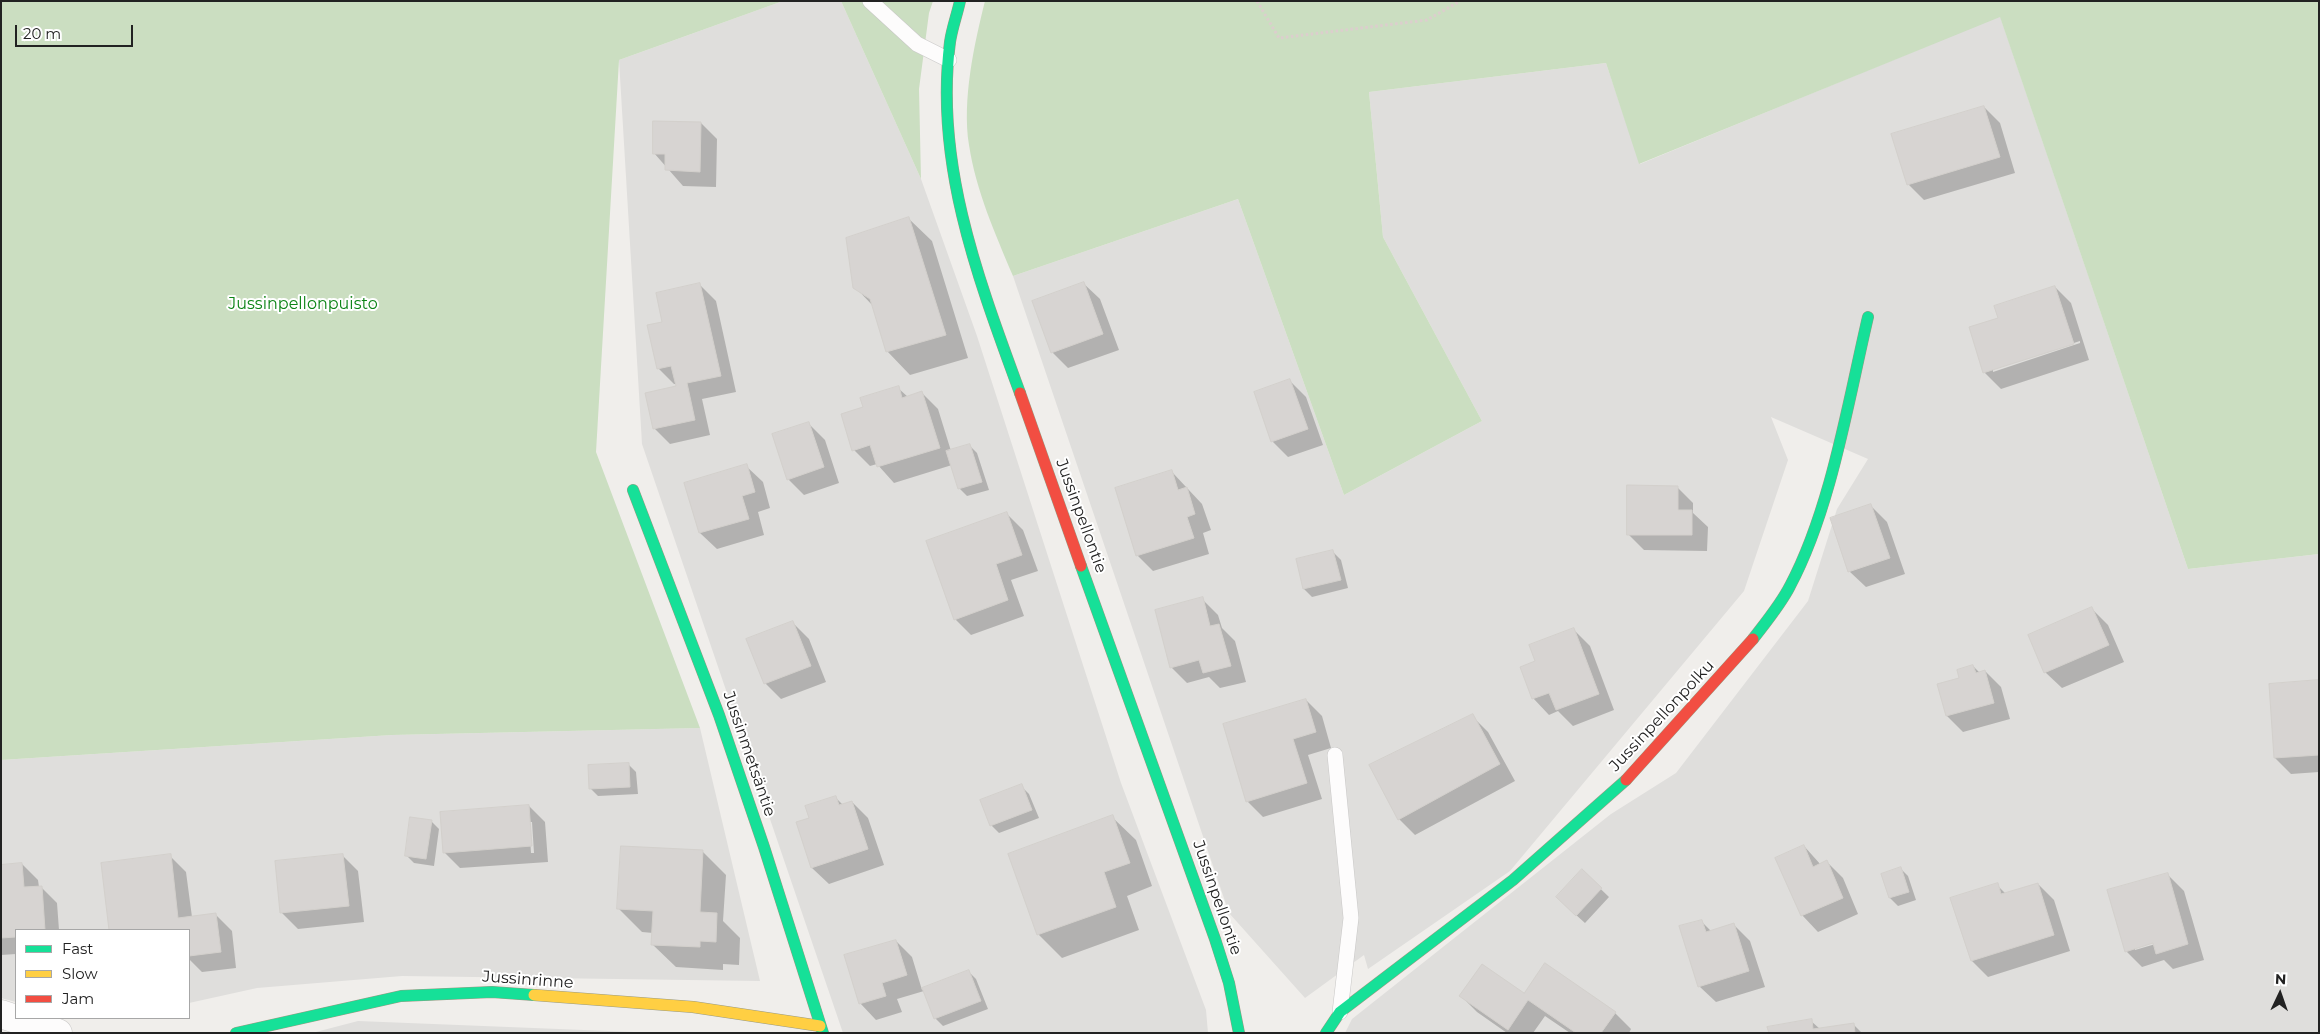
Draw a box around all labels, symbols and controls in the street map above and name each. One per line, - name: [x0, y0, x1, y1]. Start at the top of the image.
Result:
- scale bar: [18, 15, 135, 47]
- text: 20 m: [23, 24, 61, 43]
- park label: Jussinpellonpuisto: [228, 294, 378, 314]
- street label: Jussinpellontie: [1051, 456, 1111, 576]
- street label: Jussinpellonpolku: [1606, 656, 1718, 776]
- street label: Jussinmetsäntie: [719, 689, 779, 819]
- street label: Jussinpellontie: [1188, 838, 1246, 958]
- legend: [15, 929, 190, 1019]
- text: Fast: [62, 939, 93, 958]
- text: Slow: [62, 964, 98, 983]
- street label: Jussinrinne: [482, 967, 574, 993]
- north arrow: [2255, 969, 2305, 1019]
- text: N: [2275, 970, 2287, 988]
- text: Jam: [62, 989, 94, 1008]

